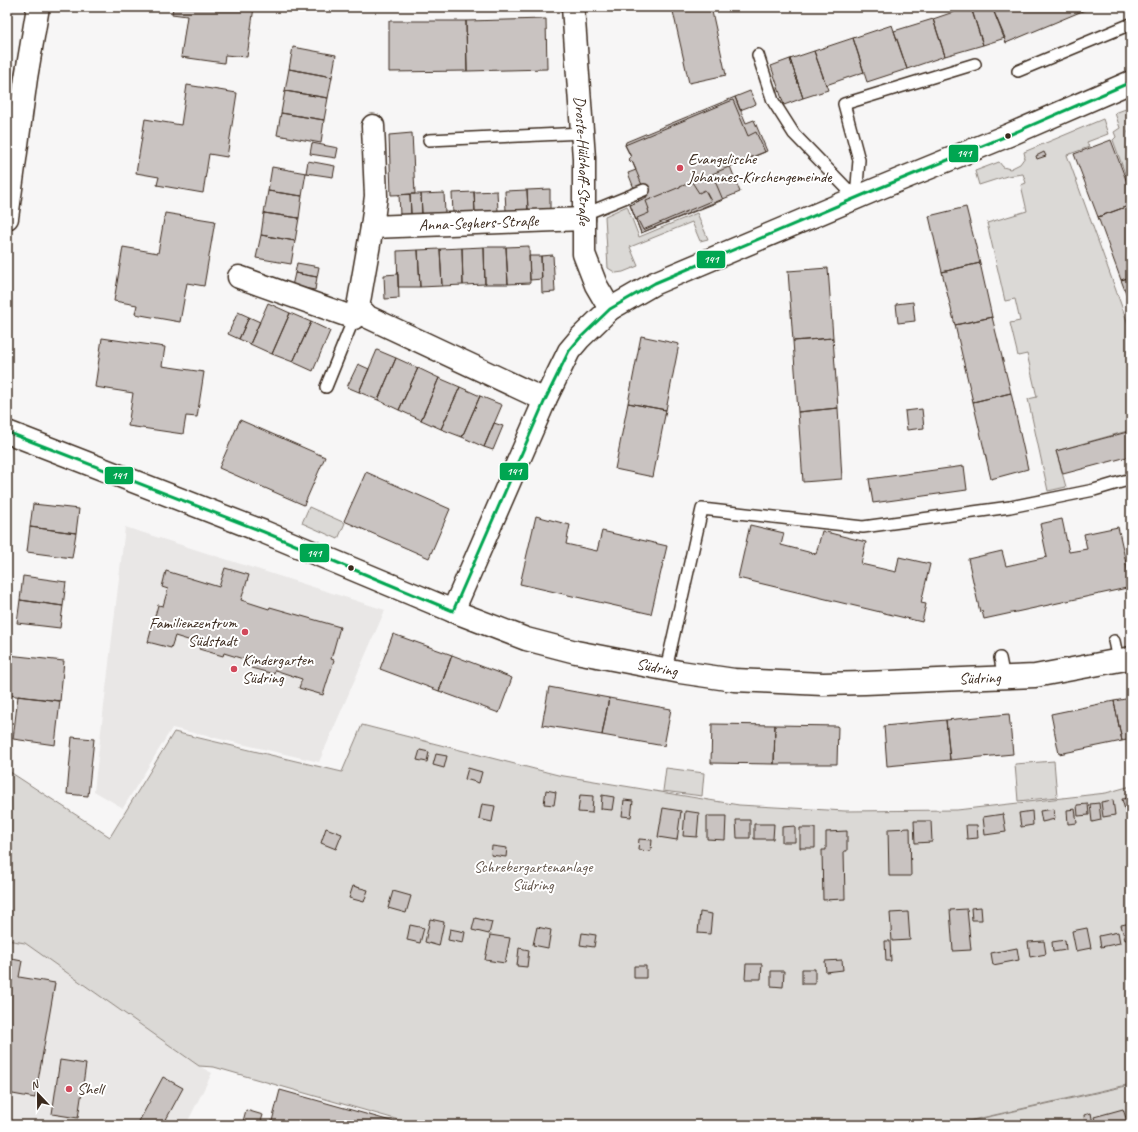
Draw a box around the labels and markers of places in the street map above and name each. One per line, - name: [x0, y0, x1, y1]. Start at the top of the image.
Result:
- unlabelled marker: [1003, 131, 1013, 141]
- place label: Evangelische Johannes-Kirchengemeinde: [687, 149, 833, 187]
- marker: Evangelische Johannes-Kirchengemeinde: [675, 163, 685, 173]
- unlabelled marker: [346, 563, 356, 573]
- place label: Familienzentrum Südstadt: [149, 613, 239, 651]
- marker: Familienzentrum Südstadt: [240, 627, 250, 637]
- place label: Kindergarten Südring: [242, 650, 314, 688]
- marker: Kindergarten Südring: [229, 664, 239, 674]
- place label: Shell: [77, 1079, 106, 1099]
- marker: Shell: [64, 1084, 74, 1094]

